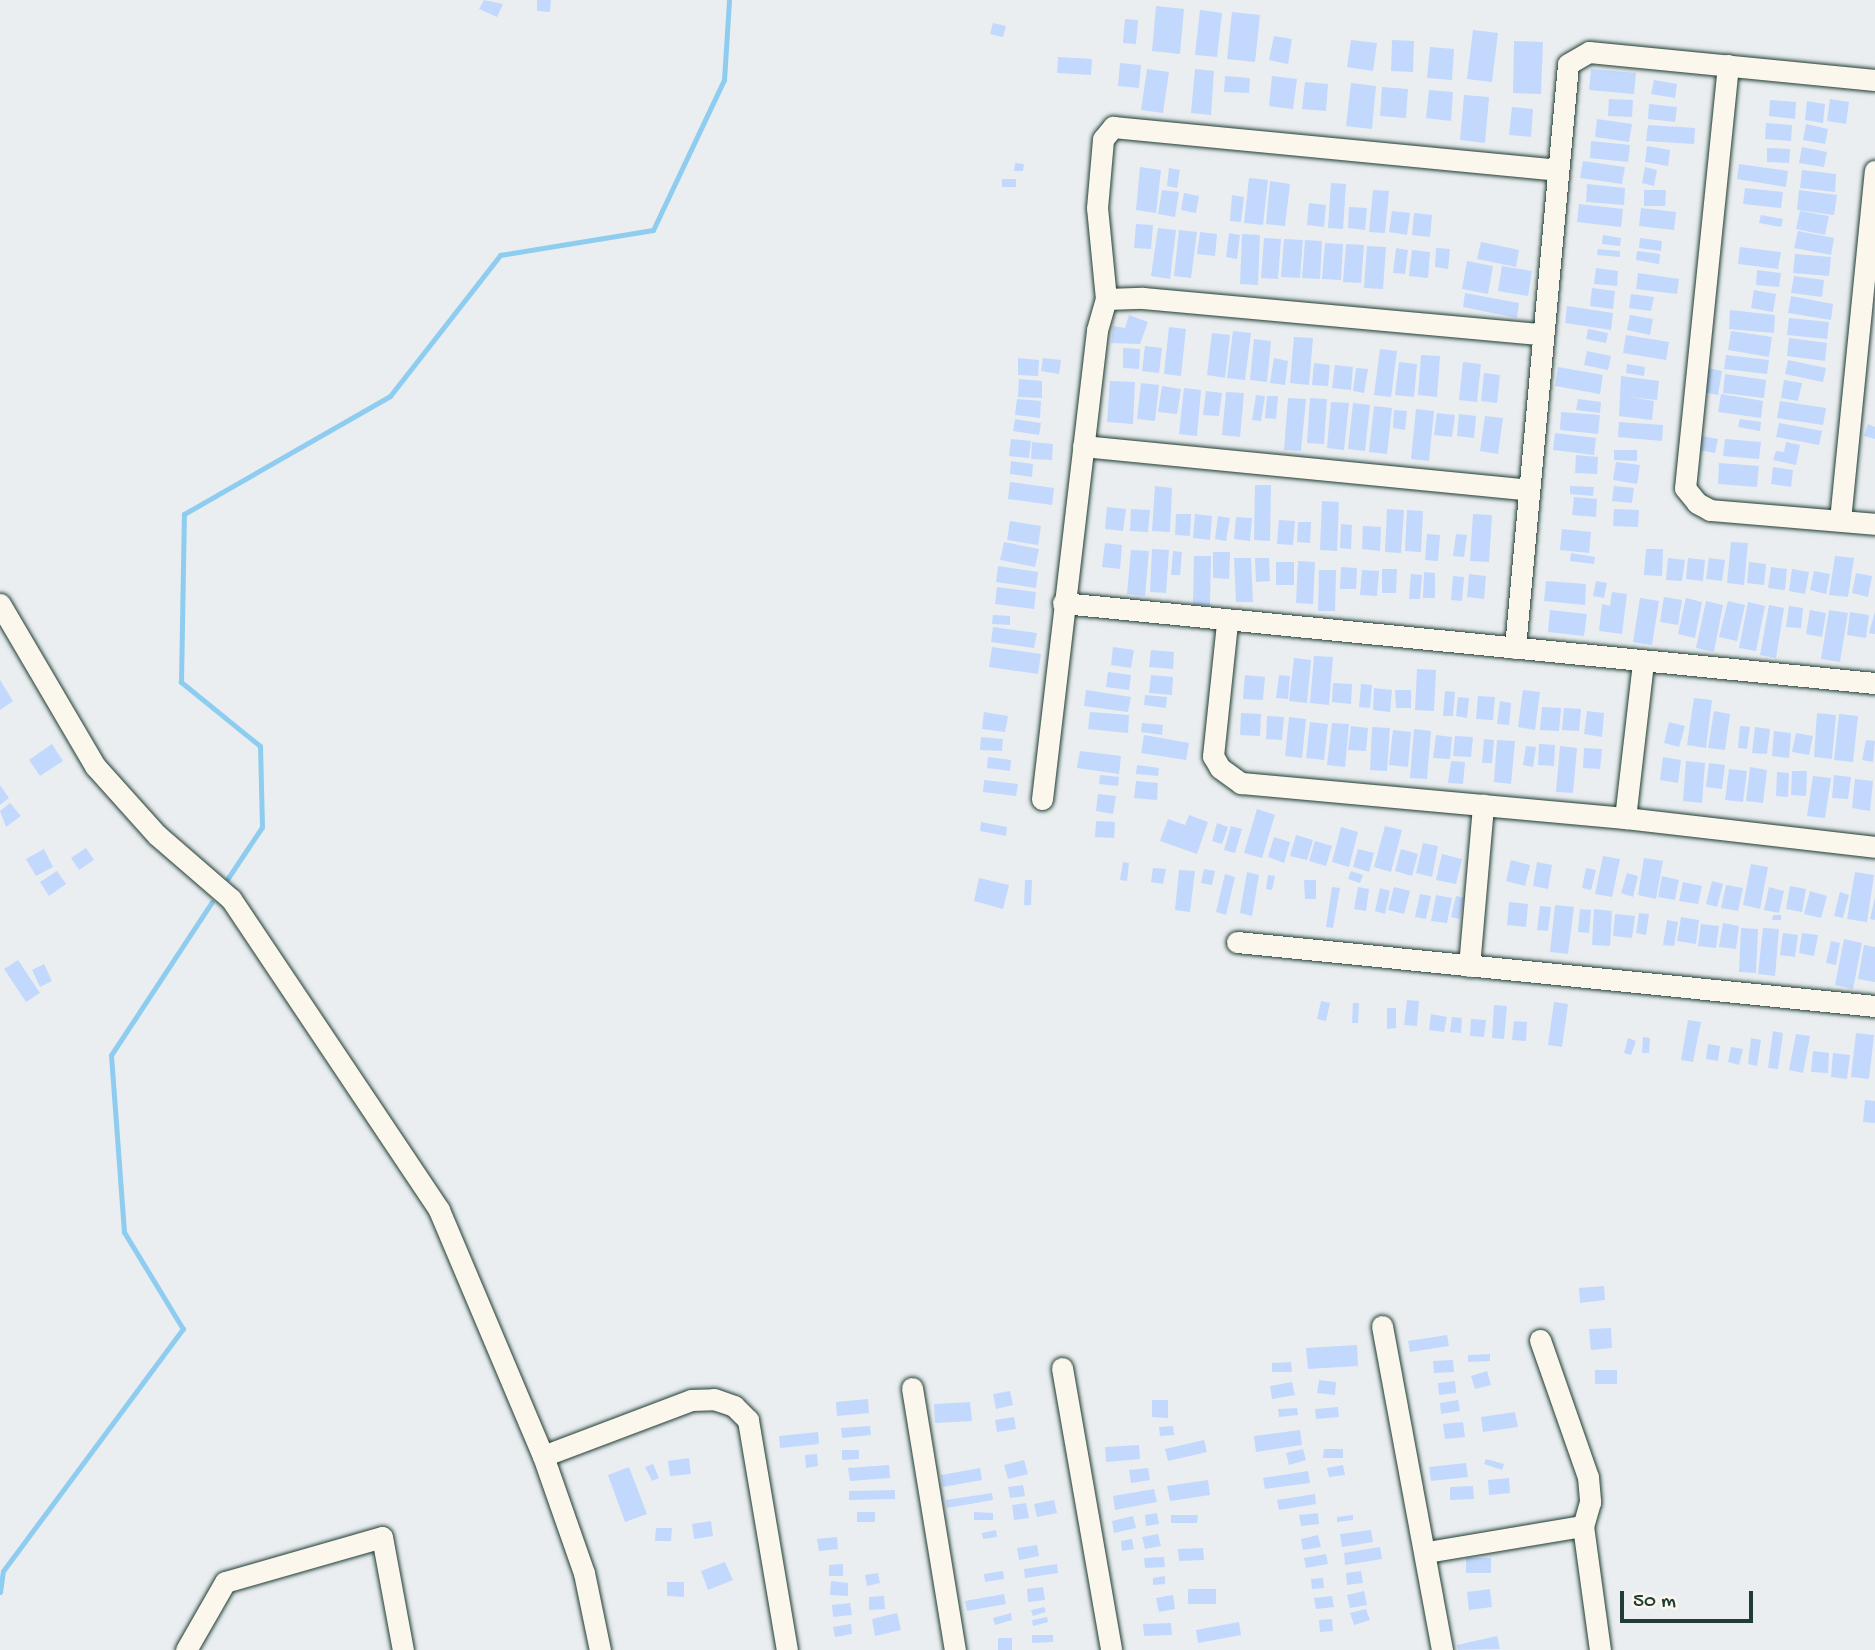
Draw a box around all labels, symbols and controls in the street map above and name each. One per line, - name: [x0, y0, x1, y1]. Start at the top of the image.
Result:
- scale bar: [1623, 1576, 1756, 1620]
- text: 50 m: [1633, 1590, 1676, 1615]

